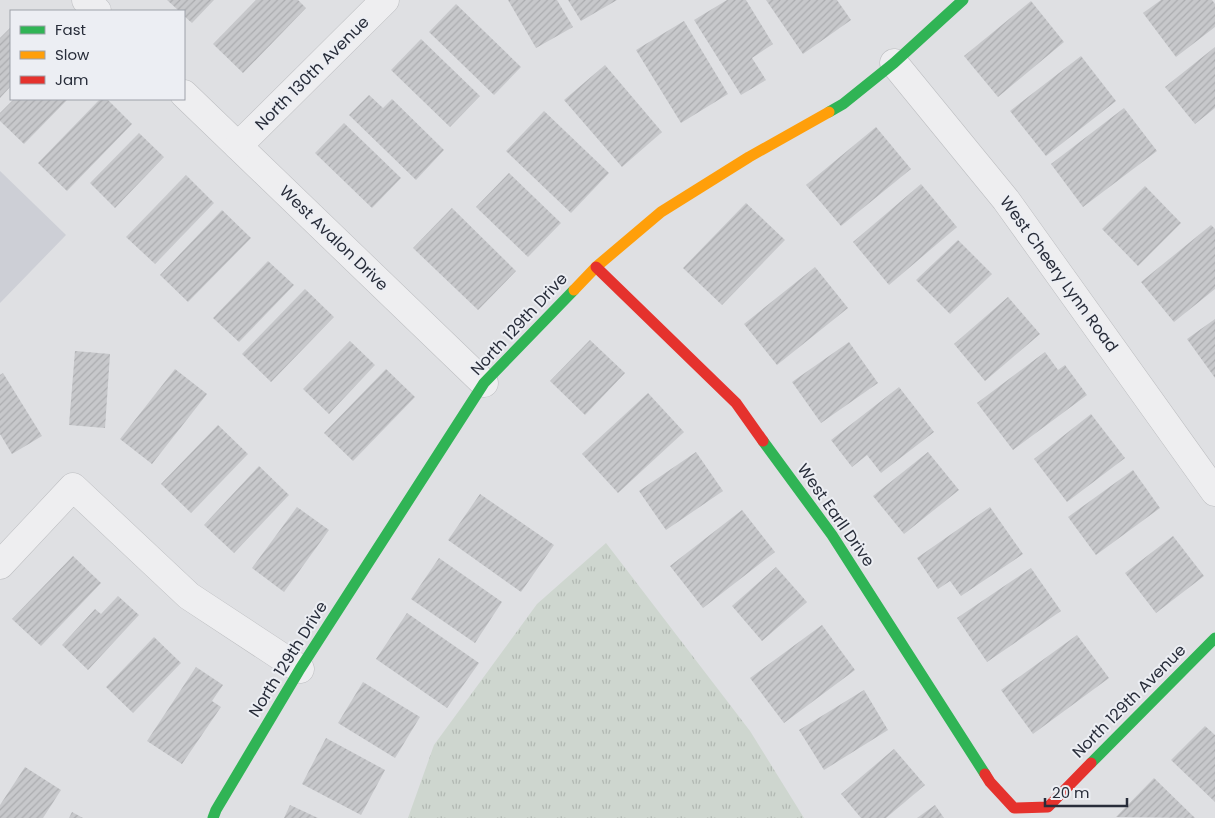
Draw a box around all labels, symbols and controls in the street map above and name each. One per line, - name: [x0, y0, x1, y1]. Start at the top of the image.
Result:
- legend: [10, 10, 185, 100]
- street label: North 130th Avenue: [250, 11, 374, 135]
- text: Fast: [55, 19, 86, 40]
- text: Slow: [55, 44, 90, 65]
- text: Jam: [55, 69, 89, 90]
- street label: West Avalon Drive: [274, 180, 394, 296]
- street label: West Cheery Lynn Road: [994, 191, 1124, 357]
- street label: North 129th Drive: [465, 268, 573, 380]
- street label: West Earll Drive: [792, 459, 880, 571]
- street label: North 129th Drive: [243, 597, 333, 721]
- street label: North 129th Avenue: [1067, 639, 1191, 763]
- scale bar: [1045, 776, 1128, 808]
- text: 20 m: [1052, 782, 1090, 803]

